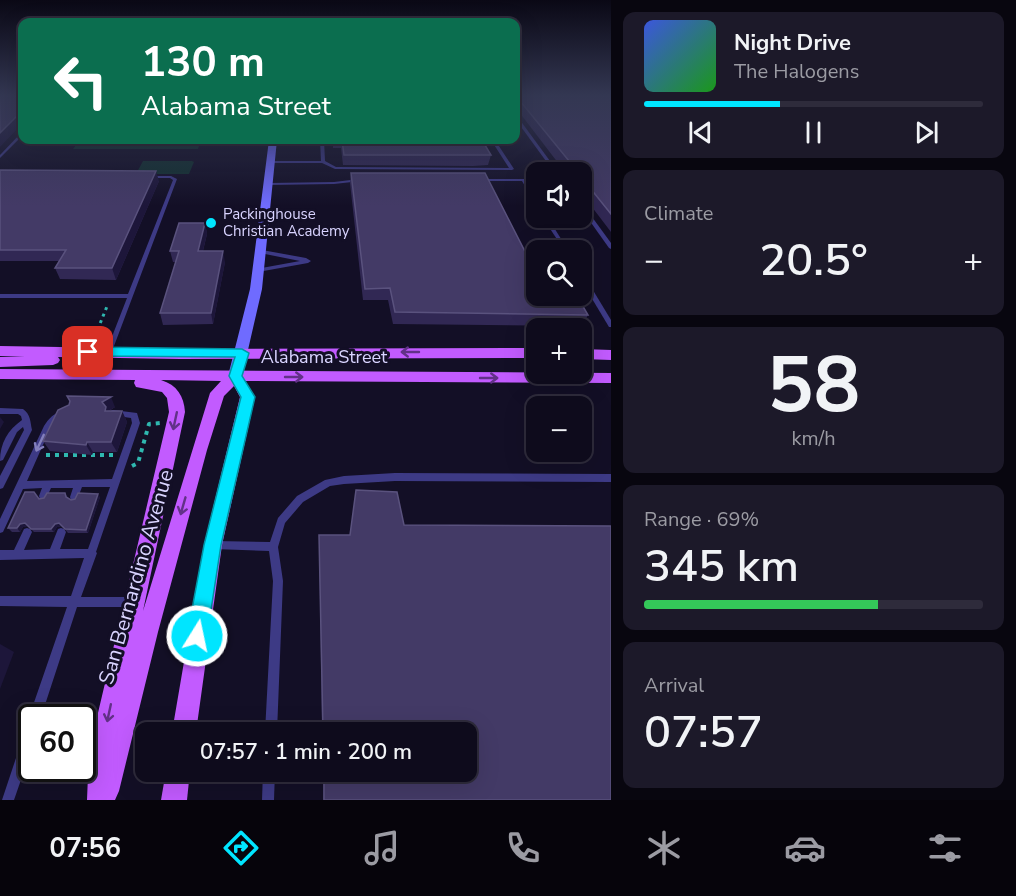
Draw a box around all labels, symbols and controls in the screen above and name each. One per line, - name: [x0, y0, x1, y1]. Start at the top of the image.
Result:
- text: Night Drive: [734, 28, 851, 58]
- text: 130 m: [141, 34, 265, 91]
- icon: left: [42, 42, 120, 120]
- text: The Halogens: [734, 58, 859, 85]
- text: Alabama Street: [141, 88, 331, 125]
- icon: previous: [684, 116, 717, 149]
- icon: pause: [797, 116, 830, 149]
- icon: next: [910, 116, 943, 149]
- map controls: [526, 162, 592, 462]
- button: sound: [526, 162, 592, 228]
- text: Climate: [644, 200, 713, 227]
- place label: Packinghouse Christian Academy: [223, 204, 350, 241]
- marker: Packinghouse Christian Academy: [204, 216, 218, 230]
- text: 20.5°: [759, 230, 868, 291]
- text: −: [644, 238, 664, 283]
- text: +: [963, 238, 983, 283]
- button: search: [526, 240, 592, 306]
- button: +: [526, 318, 592, 384]
- pin: [62, 326, 113, 377]
- text: 58: [767, 332, 860, 439]
- icon: arrive: [71, 335, 104, 368]
- street label: Alabama Street: [261, 345, 388, 369]
- one-way arrow: [401, 346, 421, 358]
- one-way arrow: [283, 371, 303, 383]
- one-way arrow: [478, 372, 498, 384]
- button: −: [526, 396, 592, 462]
- one-way arrow: [169, 411, 180, 430]
- text: km/h: [791, 425, 836, 452]
- one-way arrow: [34, 433, 46, 451]
- street label: San Bernardino Avenue: [92, 466, 180, 688]
- one-way arrow: [177, 496, 188, 515]
- text: Range · 69%: [644, 506, 759, 533]
- text: 345 km: [644, 536, 799, 597]
- position arrow: [165, 604, 229, 668]
- text: Arrival: [644, 672, 704, 699]
- text: 07:57: [644, 702, 763, 763]
- one-way arrow: [103, 703, 114, 723]
- speed limit sign: 60: [18, 704, 96, 782]
- text: 07:57 · 1 min · 200 m: [200, 737, 412, 767]
- icon: directions: [220, 827, 262, 869]
- icon: music: [361, 827, 403, 869]
- icon: phone: [502, 827, 544, 869]
- icon: climate: [643, 827, 685, 869]
- icon: car: [784, 827, 826, 869]
- icon: filters: [924, 827, 966, 869]
- text: 07:56: [49, 830, 121, 867]

